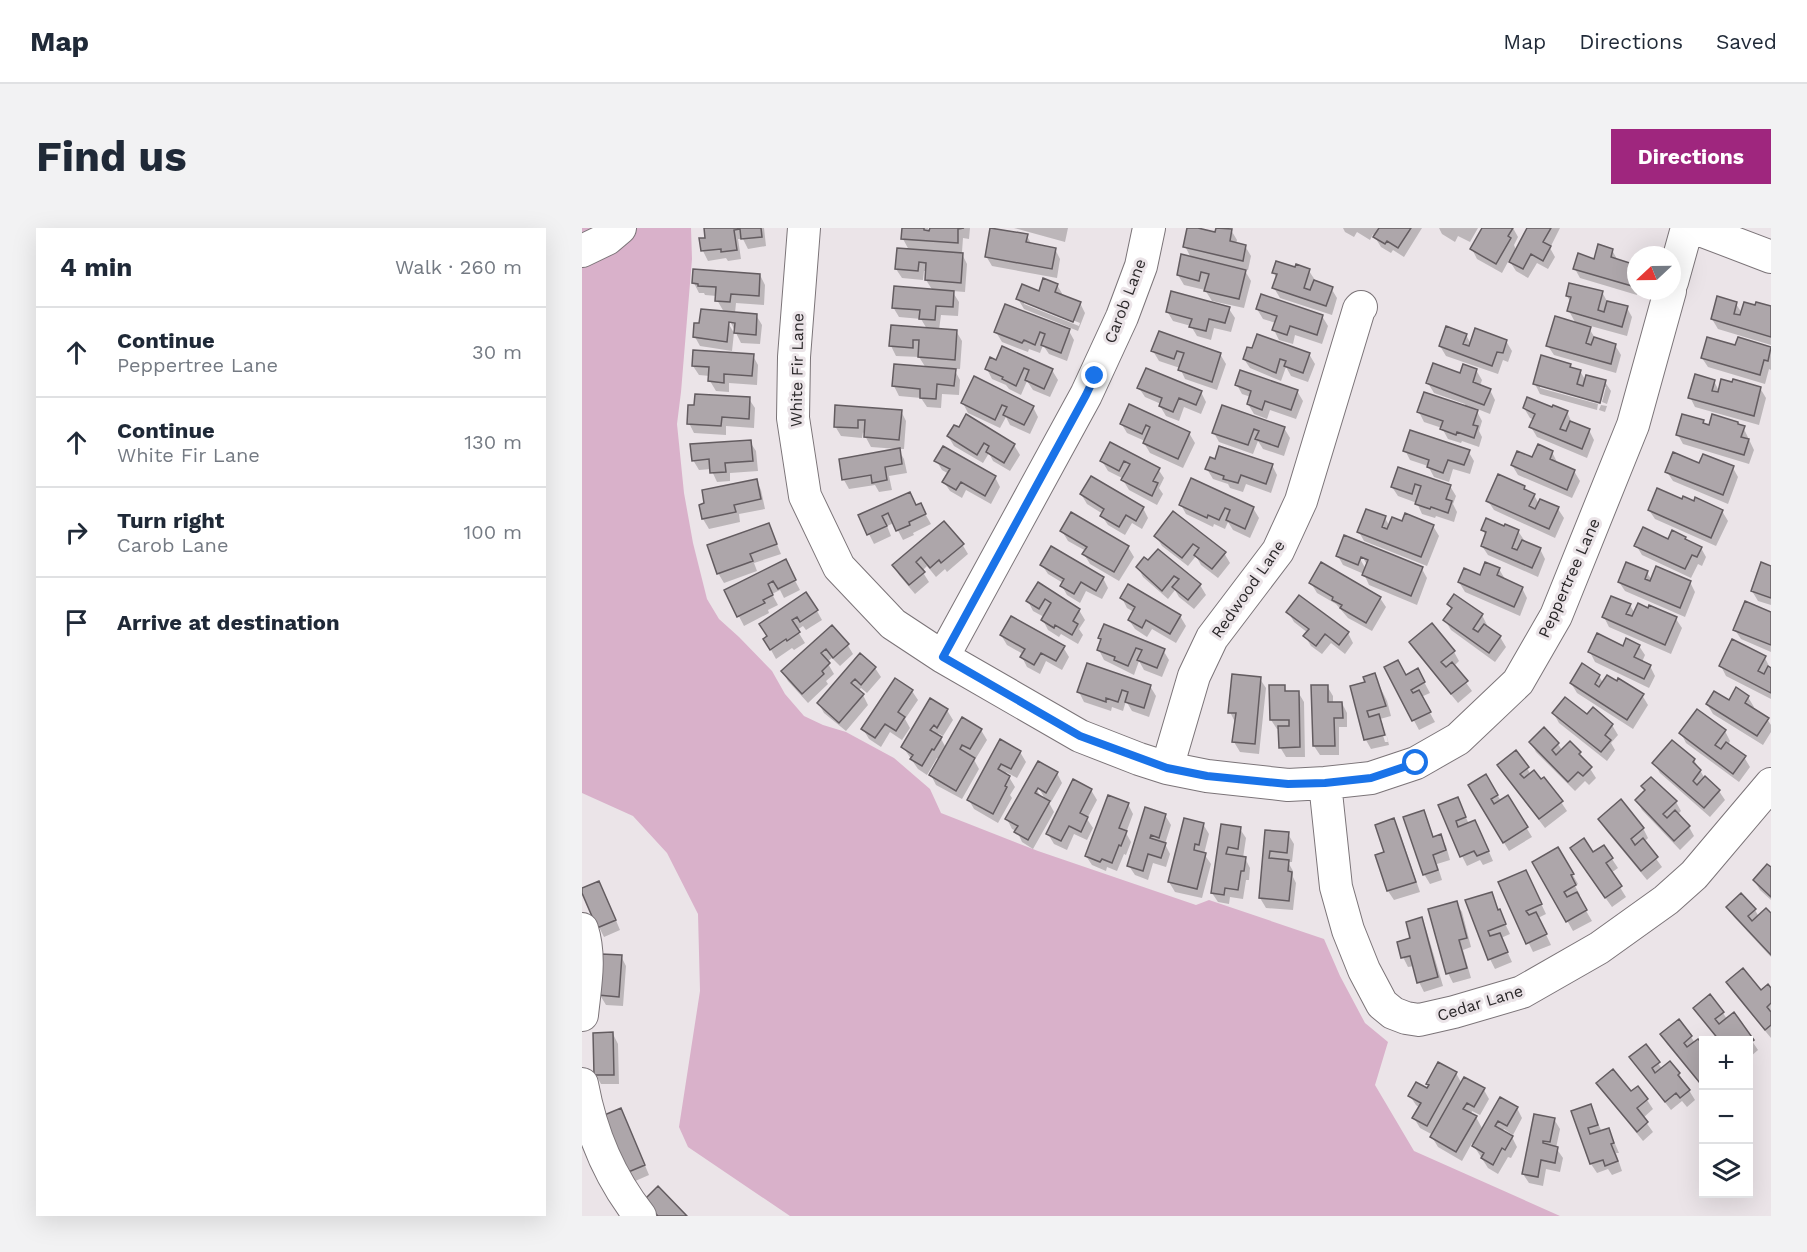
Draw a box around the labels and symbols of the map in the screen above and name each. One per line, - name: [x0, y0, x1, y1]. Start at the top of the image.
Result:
- north arrow: [1627, 246, 1681, 300]
- street label: Carob Lane: [1100, 256, 1150, 346]
- street label: White Fir Lane: [787, 313, 807, 427]
- route end: [1081, 362, 1107, 388]
- street label: Peppertree Lane: [1534, 515, 1604, 641]
- street label: Redwood Lane: [1207, 536, 1289, 642]
- route start: [1402, 749, 1428, 775]
- street label: Cedar Lane: [1435, 981, 1525, 1025]

